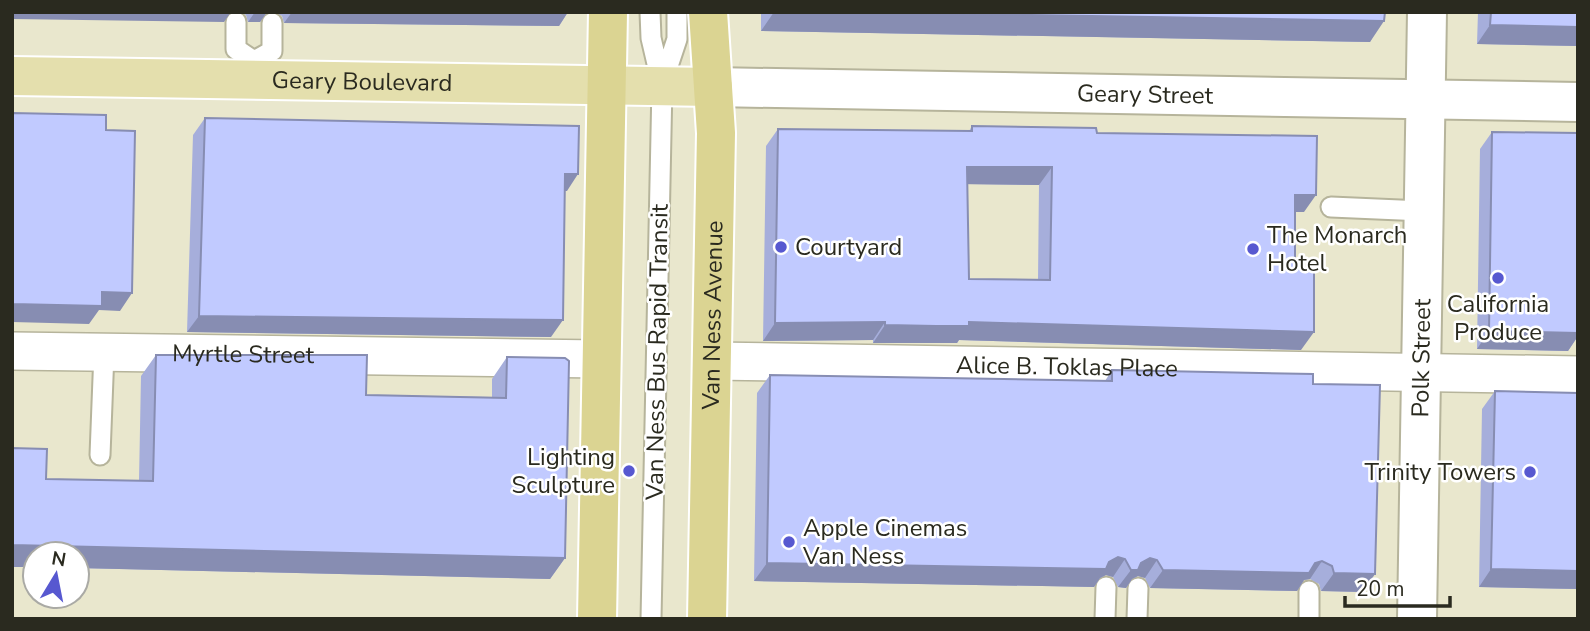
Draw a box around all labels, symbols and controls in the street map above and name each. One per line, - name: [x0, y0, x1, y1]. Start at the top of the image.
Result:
- street label: Geary Boulevard: [271, 64, 453, 99]
- street label: Geary Street: [1077, 77, 1214, 112]
- street label: Van Ness Bus Rapid Transit: [638, 203, 676, 501]
- place label: The Monarch Hotel: [1267, 219, 1407, 279]
- street label: Van Ness Avenue: [695, 220, 730, 411]
- place label: Courtyard: [795, 231, 902, 263]
- marker: Courtyard: [773, 239, 789, 255]
- marker: The Monarch Hotel: [1245, 241, 1261, 257]
- marker: California Produce: [1490, 270, 1506, 286]
- place label: California Produce: [1447, 288, 1549, 348]
- street label: Polk Street: [1404, 298, 1438, 418]
- street label: Myrtle Street: [172, 337, 315, 371]
- street label: Alice B. Toklas Place: [956, 349, 1178, 385]
- place label: Lighting Sculpture: [512, 441, 615, 501]
- place label: Trinity Towers: [1364, 456, 1516, 488]
- marker: Lighting Sculpture: [621, 463, 637, 479]
- marker: Trinity Towers: [1522, 464, 1538, 480]
- place label: Apple Cinemas Van Ness: [802, 512, 967, 572]
- marker: Apple Cinemas Van Ness: [781, 534, 797, 550]
- north arrow: [21, 540, 91, 610]
- text: N: [50, 545, 68, 573]
- scale bar: [1345, 564, 1450, 608]
- text: 20 m: [1356, 575, 1405, 603]

